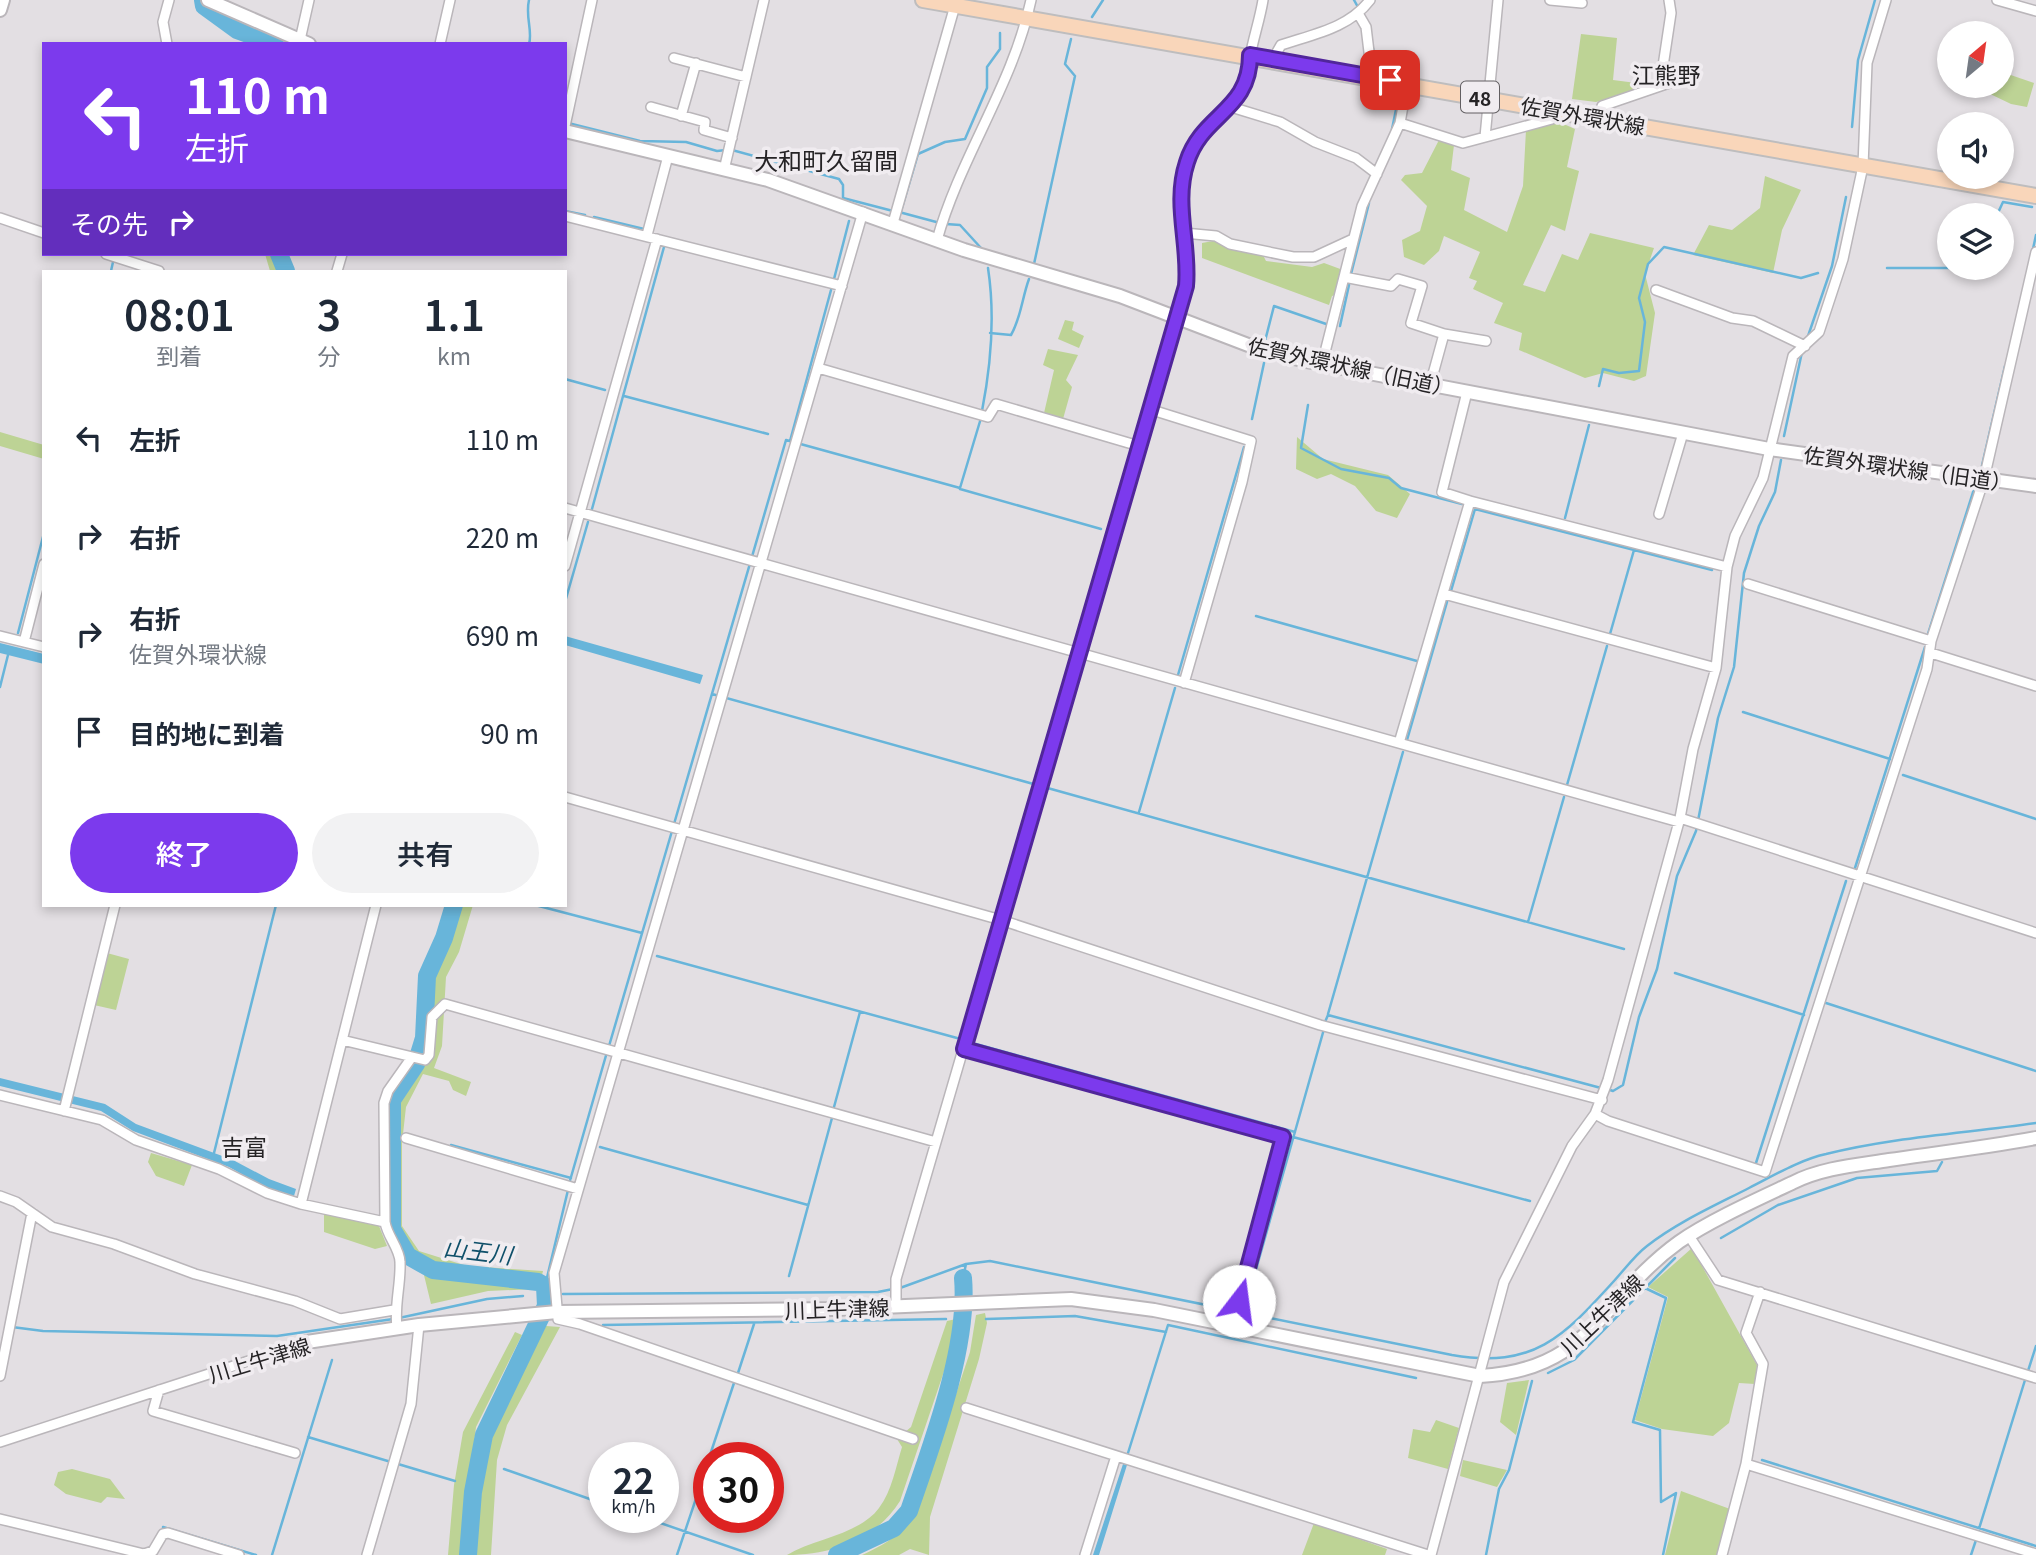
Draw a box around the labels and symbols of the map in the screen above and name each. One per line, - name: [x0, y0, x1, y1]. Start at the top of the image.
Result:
- north arrow: [1937, 21, 2014, 98]
- pin: [1360, 50, 1420, 110]
- district label: 江熊野: [1632, 57, 1701, 91]
- road number: 48: [1461, 82, 1499, 113]
- street label: 佐賀外環状線: [1518, 89, 1648, 141]
- district label: 大和町久留間: [754, 142, 898, 177]
- street label: 佐賀外環状線（旧道）: [1245, 329, 1457, 403]
- street label: 佐賀外環状線（旧道）: [1802, 439, 2014, 497]
- district label: 吉富: [221, 1129, 267, 1163]
- water label: 山王川: [442, 1229, 517, 1271]
- position arrow: [1202, 1264, 1276, 1338]
- street label: 川上牛津線: [1553, 1267, 1649, 1361]
- street label: 川上牛津線: [784, 1291, 890, 1325]
- street label: 川上牛津線: [204, 1329, 314, 1389]
- speed limit sign: 30: [693, 1442, 784, 1533]

